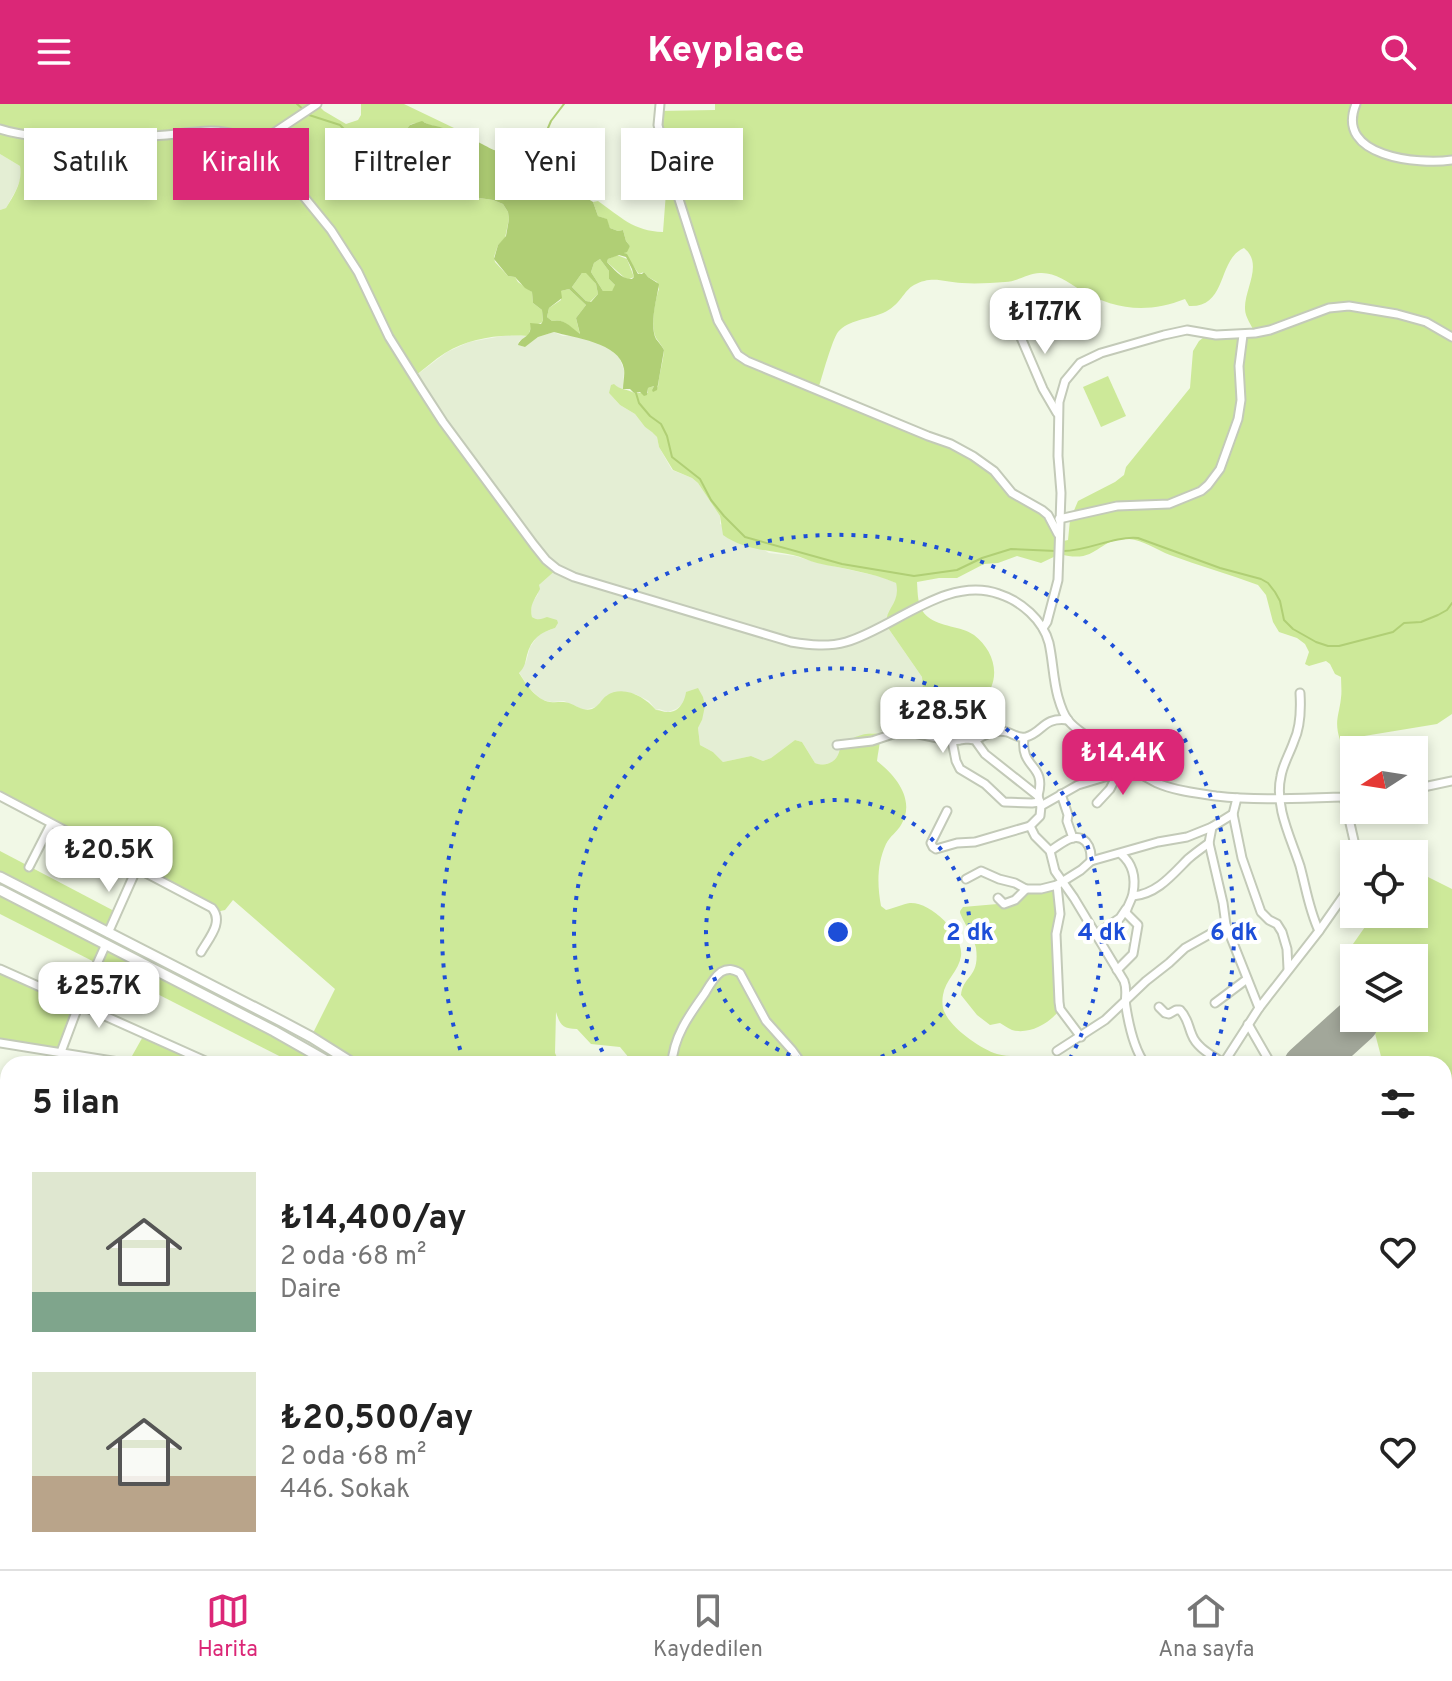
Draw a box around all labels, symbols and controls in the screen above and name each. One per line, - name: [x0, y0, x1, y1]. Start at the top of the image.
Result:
- text: Keyplace: [647, 29, 805, 75]
- icon: menu: [32, 30, 76, 74]
- icon: search: [1376, 30, 1420, 74]
- chip: Satılık: [24, 128, 157, 200]
- chip: Kiralık: [173, 128, 309, 200]
- chip: Filtreler: [325, 128, 479, 200]
- chip: Yeni: [495, 128, 605, 200]
- chip: Daire: [621, 128, 743, 200]
- pin: ₺17.7K: [980, 288, 1110, 356]
- text: ₺17.7K: [1008, 297, 1082, 330]
- pin: ₺28.5K: [878, 687, 1008, 755]
- text: ₺28.5K: [898, 696, 988, 729]
- pin: ₺14.4K: [1058, 729, 1188, 797]
- north arrow: [1340, 736, 1428, 824]
- map controls: [1340, 736, 1428, 1032]
- text: ₺14.4K: [1080, 738, 1166, 771]
- pin: ₺20.5K: [44, 826, 174, 894]
- text: ₺20.5K: [64, 835, 154, 868]
- button: locate: [1340, 840, 1428, 928]
- centre of rings: [824, 918, 852, 946]
- text: 2 dk: [946, 919, 994, 949]
- text: 4 dk: [1078, 919, 1126, 949]
- text: 6 dk: [1210, 919, 1258, 949]
- button: layers: [1340, 944, 1428, 1032]
- pin: ₺25.7K: [34, 962, 164, 1030]
- text: ₺25.7K: [56, 971, 142, 1004]
- icon: filters: [1376, 1082, 1420, 1126]
- text: 5 ilan: [32, 1083, 120, 1126]
- text: ₺14,400/ay: [280, 1198, 467, 1241]
- icon: home: [96, 1204, 192, 1300]
- icon: heart: [1376, 1230, 1420, 1274]
- text: 2 oda · 68 m²: [280, 1241, 426, 1274]
- text: Daire: [280, 1274, 341, 1307]
- text: ₺20,500/ay: [280, 1398, 473, 1441]
- icon: home: [96, 1404, 192, 1500]
- icon: heart: [1376, 1430, 1420, 1474]
- text: 2 oda · 68 m²: [280, 1441, 426, 1474]
- text: 446. Sokak: [280, 1474, 410, 1507]
- tab: Harita: [198, 1589, 258, 1664]
- tab: Kaydedilen: [653, 1589, 763, 1664]
- tab: Ana sayfa: [1158, 1589, 1254, 1664]

